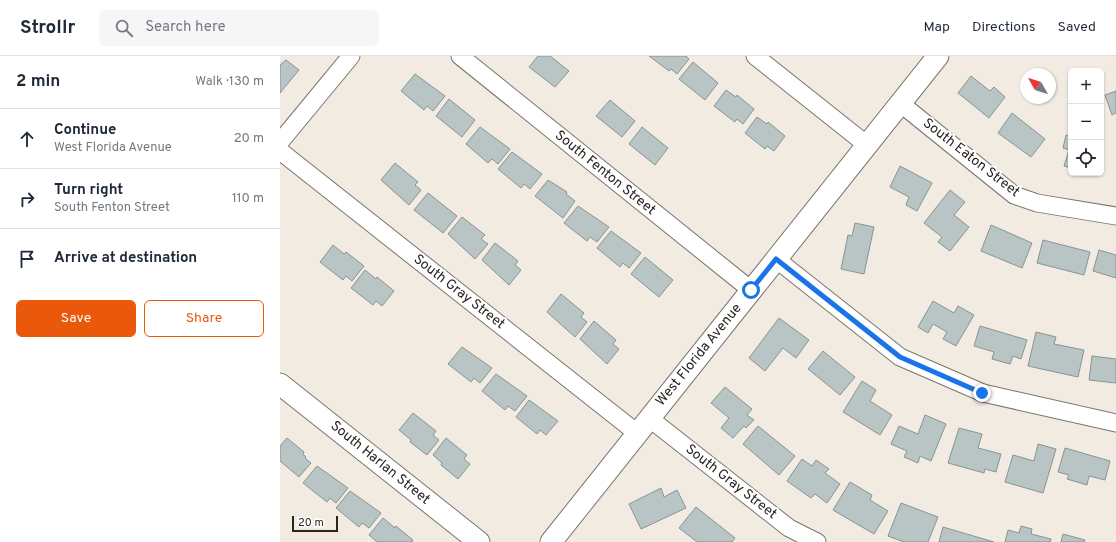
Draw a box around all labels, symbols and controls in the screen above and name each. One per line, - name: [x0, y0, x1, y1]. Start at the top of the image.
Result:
- search box: [99, 10, 379, 46]
- text: Strollr: [20, 16, 75, 40]
- icon: search: [113, 17, 135, 39]
- text: Search here: [145, 18, 225, 37]
- text: Map: [924, 19, 950, 36]
- text: Directions: [972, 19, 1036, 36]
- text: Saved: [1058, 19, 1096, 36]
- north arrow: [1020, 68, 1056, 104]
- map controls: [1068, 68, 1104, 176]
- button: +: [1068, 68, 1104, 104]
- text: 2 min: [16, 71, 60, 93]
- text: Walk · 130 m: [195, 74, 264, 90]
- button: −: [1068, 104, 1104, 140]
- street label: South Eaton Street: [919, 115, 1023, 201]
- text: Continue: [54, 121, 116, 140]
- street label: South Fenton Street: [551, 127, 659, 219]
- icon: ahead: [16, 128, 38, 150]
- text: 20 m: [234, 131, 264, 147]
- text: West Florida Avenue: [54, 140, 172, 156]
- button: locate: [1068, 140, 1104, 176]
- text: Turn right: [54, 181, 123, 200]
- icon: right: [16, 188, 38, 210]
- text: 110 m: [232, 191, 264, 207]
- text: South Fenton Street: [54, 200, 170, 216]
- icon: arrive: [16, 248, 38, 270]
- text: Arrive at destination: [54, 249, 197, 268]
- street label: South Gray Street: [410, 251, 508, 333]
- route start: [742, 281, 760, 299]
- button: Save: [16, 300, 136, 337]
- button: Share: [144, 300, 264, 337]
- street label: West Florida Avenue: [652, 300, 746, 410]
- route end: [973, 384, 991, 402]
- street label: South Harlan Street: [327, 418, 433, 508]
- street label: South Gray Street: [682, 441, 780, 523]
- scale bar: [292, 514, 338, 533]
- text: 20 m: [298, 516, 324, 530]

